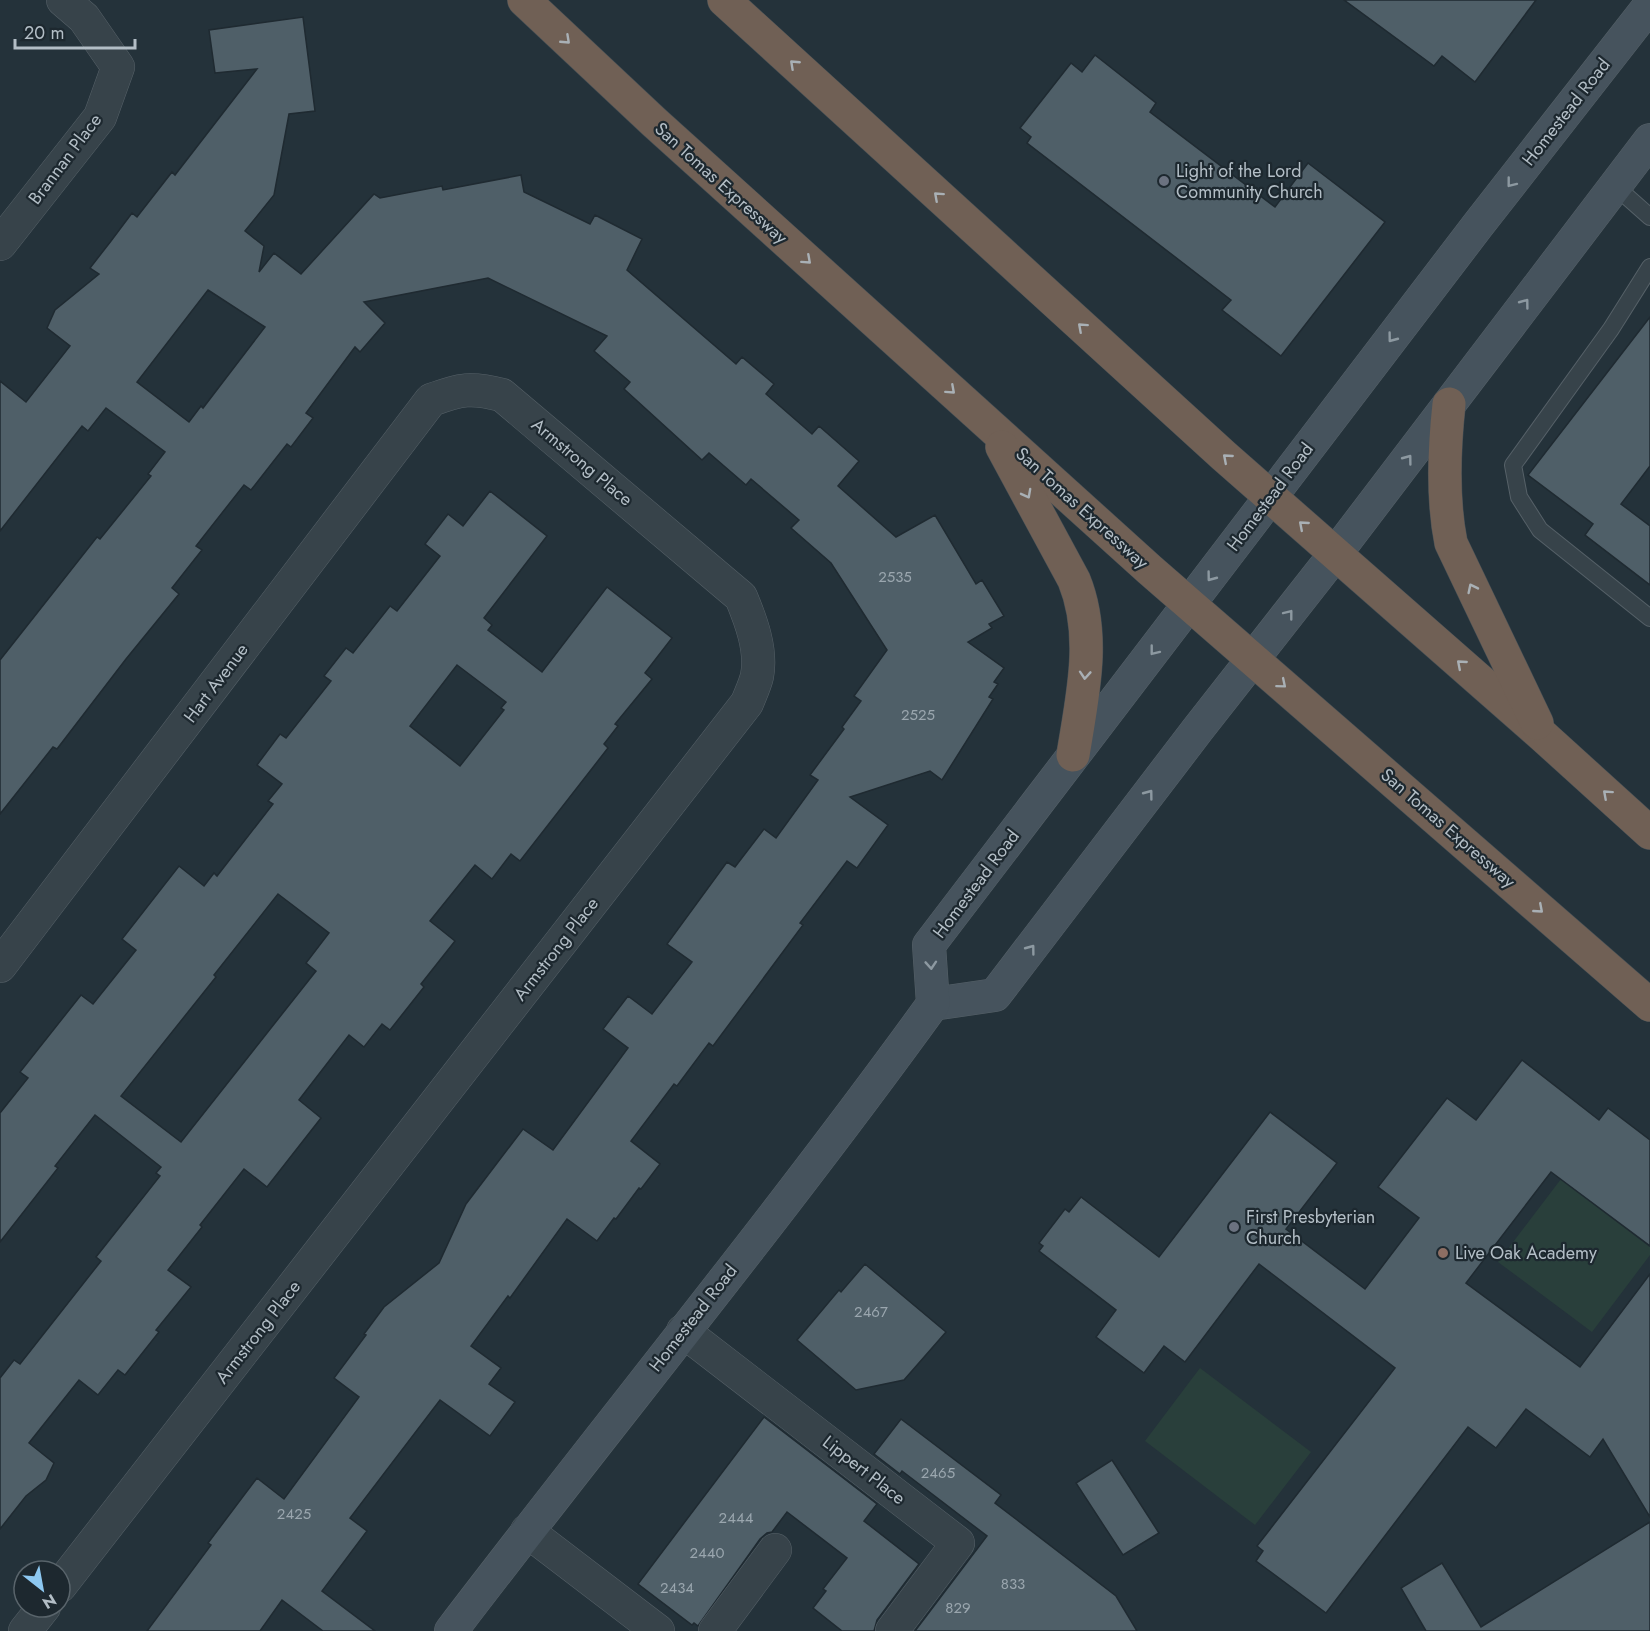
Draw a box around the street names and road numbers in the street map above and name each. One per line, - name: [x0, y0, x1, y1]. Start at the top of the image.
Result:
- street label: Homestead Road: [1516, 53, 1616, 171]
- street label: Brannan Place: [22, 108, 108, 210]
- street label: San Tomas Expressway: [649, 116, 793, 250]
- street label: Armstrong Place: [526, 412, 638, 512]
- street label: Homestead Road: [1220, 437, 1320, 557]
- street label: San Tomas Expressway: [1010, 441, 1154, 575]
- street label: Hart Avenue: [177, 638, 255, 728]
- street label: San Tomas Expressway: [1375, 762, 1521, 894]
- street label: Homestead Road: [926, 824, 1026, 944]
- street label: Armstrong Place: [507, 892, 605, 1006]
- street label: Homestead Road: [643, 1259, 743, 1377]
- street label: Armstrong Place: [209, 1275, 307, 1389]
- street label: Lippert Place: [817, 1429, 911, 1511]

